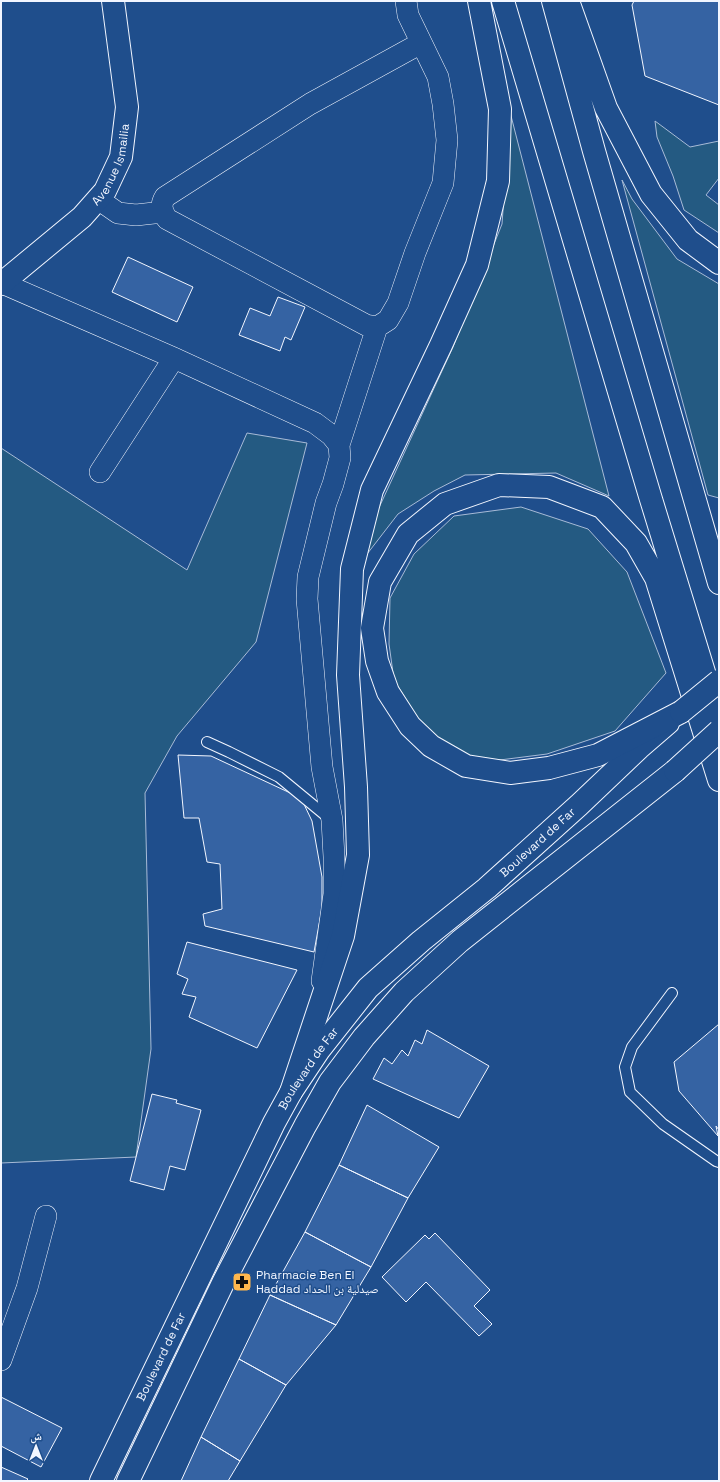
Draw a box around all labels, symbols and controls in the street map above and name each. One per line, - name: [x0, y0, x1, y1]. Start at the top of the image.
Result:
- street label: Avenue Ismailia: [88, 123, 133, 209]
- street label: Boulevard de Far: [496, 804, 579, 881]
- street label: Boulevard de Far: [275, 1024, 342, 1113]
- place label: Pharmacie Ben El Haddad صيدلية بن الحداد: [256, 1267, 379, 1297]
- pharmacy icon: Pharmacie Ben El Haddad صيدلية بن الحداد: [231, 1271, 253, 1293]
- street label: Boulevard de Far: [133, 1309, 189, 1404]
- north arrow: [16, 1426, 56, 1466]
- text: ش: [30, 1429, 42, 1444]

